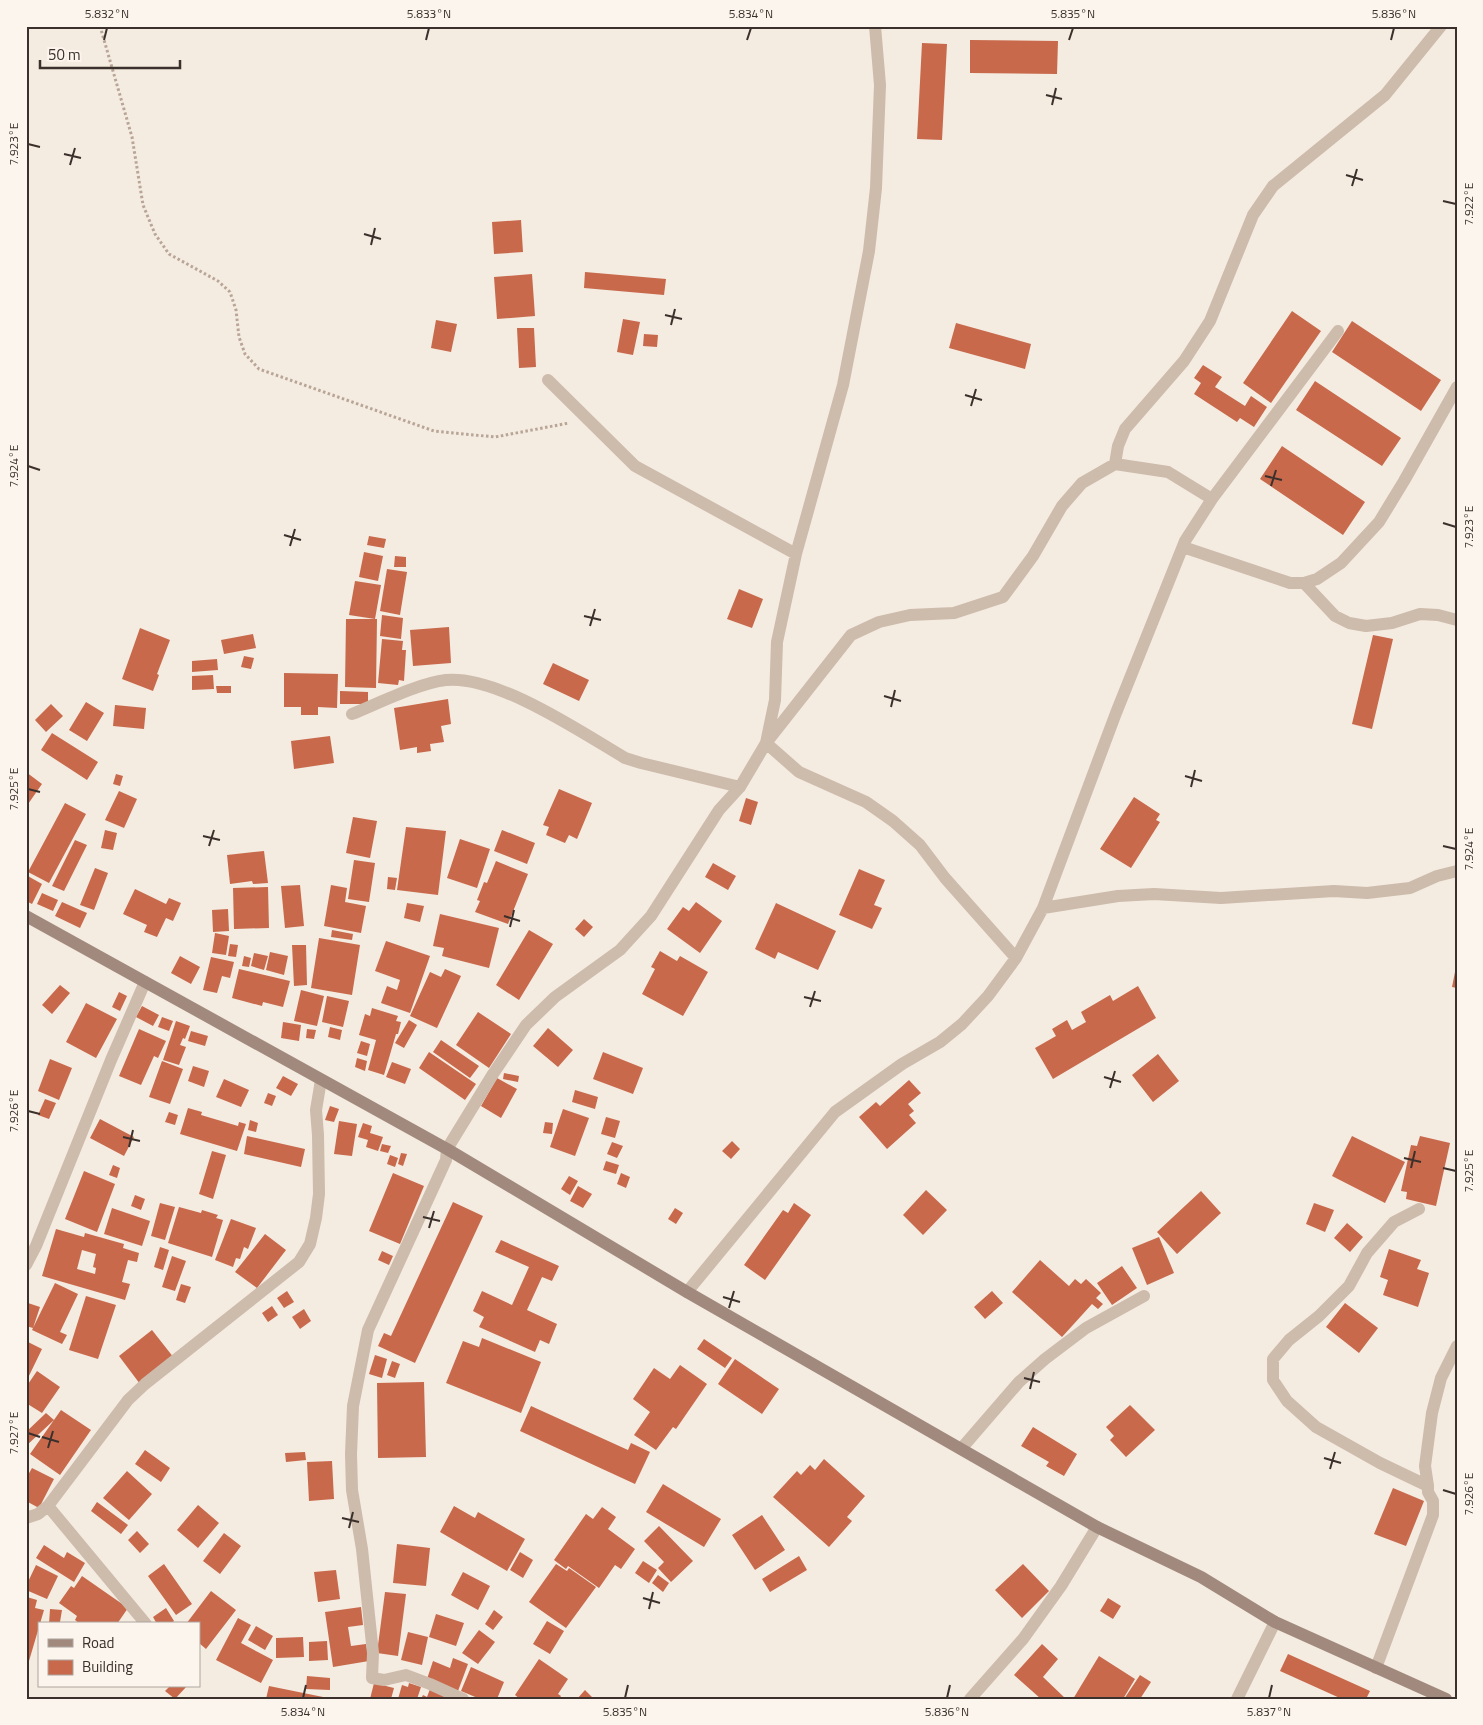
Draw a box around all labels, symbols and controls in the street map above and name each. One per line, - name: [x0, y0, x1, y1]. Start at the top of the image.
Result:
- text: 5.832°N: [85, 4, 129, 23]
- text: 5.833°N: [407, 4, 451, 23]
- text: 5.834°N: [729, 4, 773, 23]
- text: 5.835°N: [1051, 4, 1095, 23]
- text: 5.836°N: [1372, 4, 1416, 23]
- scale bar: [40, 38, 180, 70]
- text: 50 m: [48, 43, 81, 66]
- text: 7.923°E: [4, 122, 23, 165]
- text: 7.922°E: [1459, 182, 1478, 225]
- text: 7.924°E: [4, 444, 23, 487]
- text: 7.923°E: [1459, 505, 1478, 548]
- text: 7.925°E: [4, 767, 23, 810]
- text: 7.924°E: [1459, 827, 1478, 870]
- text: 7.926°E: [4, 1089, 23, 1132]
- text: 7.925°E: [1459, 1149, 1478, 1192]
- text: 7.927°E: [4, 1411, 23, 1454]
- text: 7.926°E: [1459, 1472, 1478, 1515]
- legend: [38, 1622, 200, 1688]
- text: Road: [82, 1631, 114, 1654]
- text: Building: [82, 1655, 133, 1678]
- text: 5.834°N: [281, 1702, 325, 1721]
- text: 5.835°N: [603, 1702, 647, 1721]
- text: 5.836°N: [925, 1702, 969, 1721]
- text: 5.837°N: [1247, 1702, 1291, 1721]

